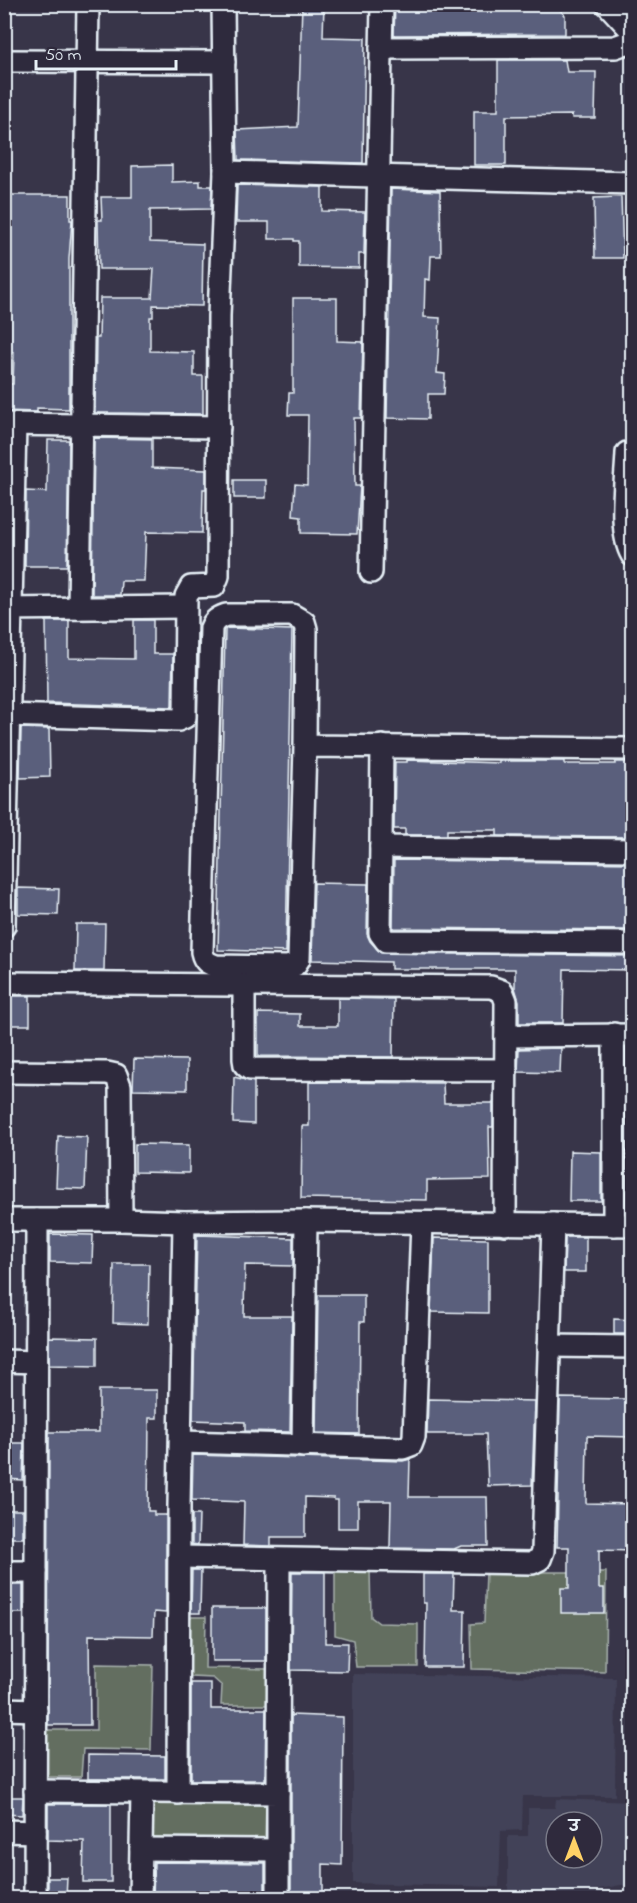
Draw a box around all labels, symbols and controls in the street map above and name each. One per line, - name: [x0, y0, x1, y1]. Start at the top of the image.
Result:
- scale bar: [36, 33, 176, 71]
- text: 50 m: [45, 43, 82, 69]
- north arrow: [544, 1810, 604, 1870]
- text: उ: [567, 1815, 581, 1839]

